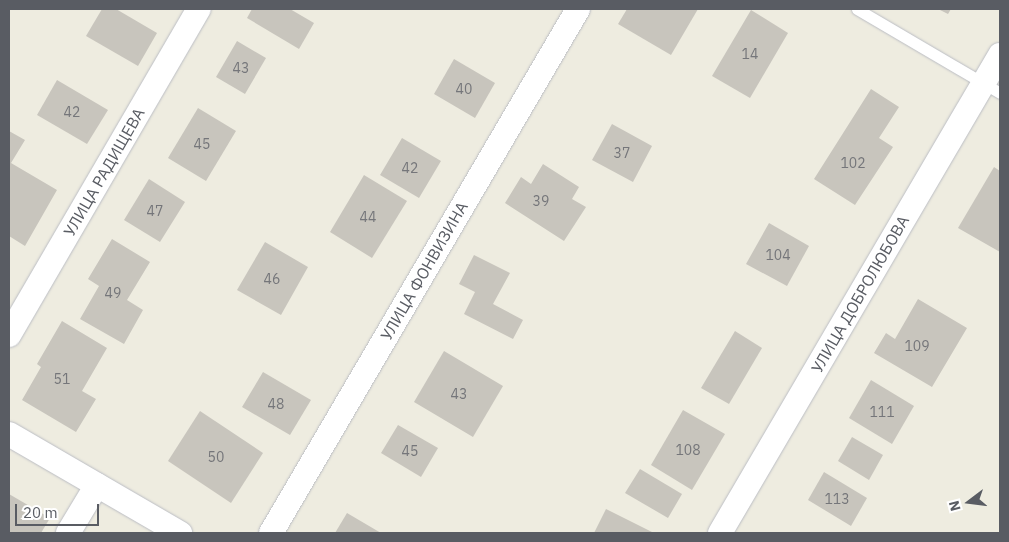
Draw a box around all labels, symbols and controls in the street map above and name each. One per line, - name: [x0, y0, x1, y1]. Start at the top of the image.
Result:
- house number: 14: [742, 46, 758, 62]
- house number: 43: [233, 60, 249, 76]
- house number: 40: [456, 81, 472, 97]
- street label: УЛИЦА РАДИЩЕВА: [59, 104, 149, 240]
- house number: 42: [64, 104, 80, 120]
- house number: 45: [194, 136, 210, 152]
- house number: 37: [614, 145, 630, 161]
- house number: 102: [840, 155, 866, 171]
- house number: 42: [402, 160, 418, 176]
- house number: 39: [533, 193, 549, 209]
- street label: УЛИЦА ФОНВИЗИНА: [376, 198, 472, 344]
- house number: 47: [147, 203, 163, 219]
- house number: 44: [360, 209, 376, 225]
- street label: УЛИЦА ДОБРОЛЮБОВА: [807, 212, 913, 376]
- house number: 104: [765, 247, 791, 263]
- house number: 46: [264, 271, 280, 287]
- house number: 49: [105, 285, 121, 301]
- house number: 109: [904, 338, 930, 354]
- house number: 51: [54, 371, 70, 387]
- house number: 43: [451, 386, 467, 402]
- house number: 48: [268, 396, 284, 412]
- house number: 111: [869, 404, 895, 420]
- house number: 108: [675, 442, 701, 458]
- house number: 45: [402, 443, 418, 459]
- house number: 50: [208, 449, 224, 465]
- north arrow: [944, 477, 994, 527]
- house number: 113: [824, 491, 850, 507]
- scale bar: [18, 494, 101, 526]
- text: N: [945, 499, 965, 513]
- text: 20 m: [23, 503, 58, 522]

